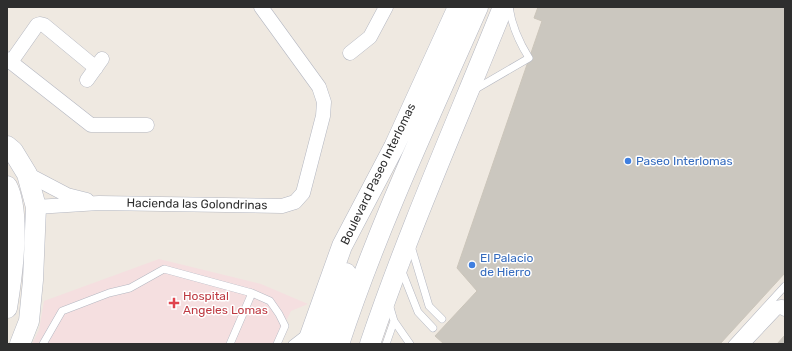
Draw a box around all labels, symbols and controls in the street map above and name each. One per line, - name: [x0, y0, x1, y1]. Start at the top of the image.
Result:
- street label: Boulevard Paseo Interlomas: [338, 101, 418, 247]
- place label: Paseo Interlomas: [636, 154, 733, 168]
- marker: Paseo Interlomas: [623, 156, 633, 166]
- street label: Hacienda las Golondrinas: [126, 196, 268, 212]
- place label: El Palacio de Hierro: [480, 251, 533, 279]
- marker: El Palacio de Hierro: [467, 260, 477, 270]
- place label: Hospital Angeles Lomas: [183, 289, 268, 317]
- marker: Hospital Angeles Lomas: [168, 297, 180, 309]

